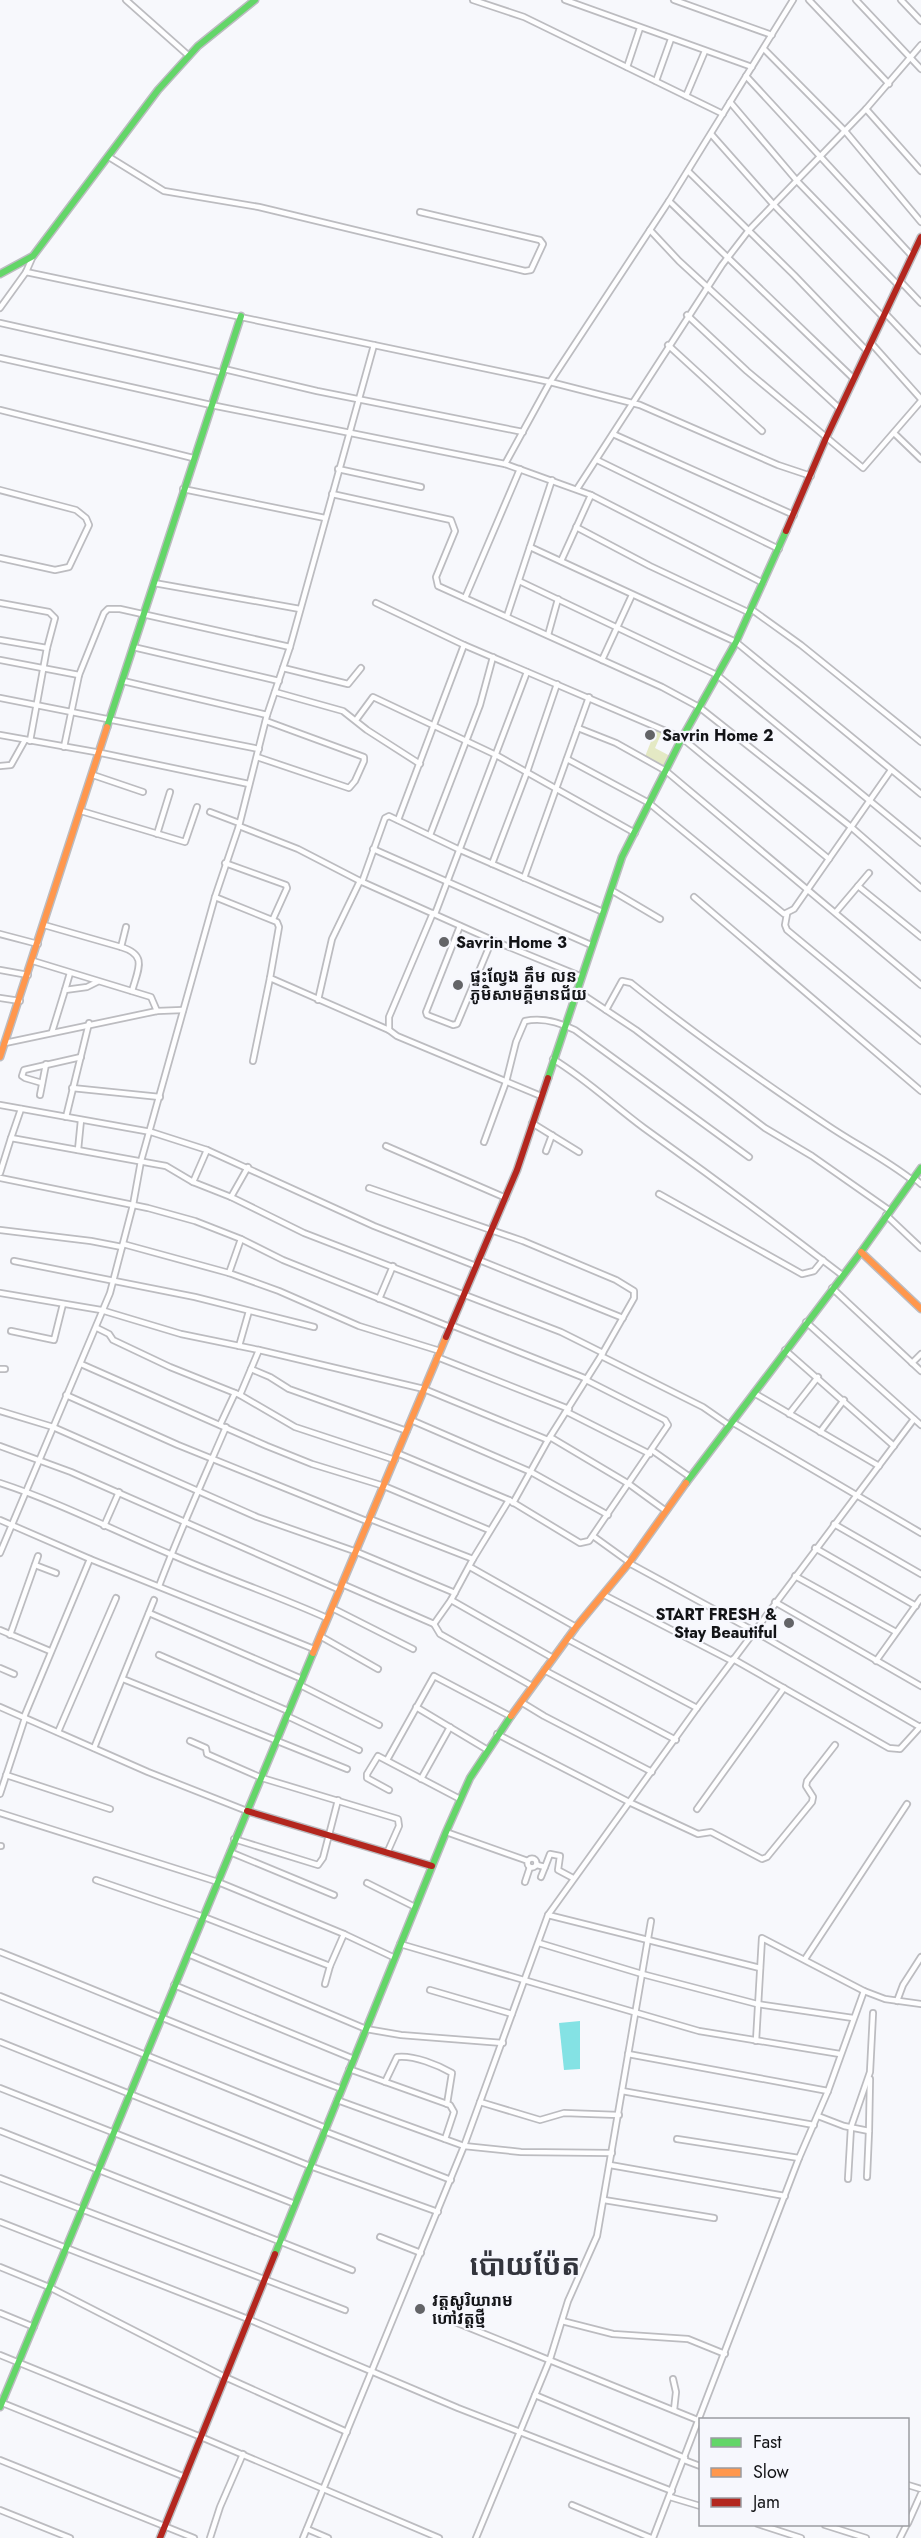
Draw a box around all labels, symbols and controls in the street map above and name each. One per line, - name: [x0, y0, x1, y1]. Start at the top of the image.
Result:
- place label: Savrin Home 2: [662, 724, 774, 747]
- marker: Savrin Home 2: [643, 728, 657, 742]
- place label: Savrin Home 3: [456, 931, 567, 954]
- marker: Savrin Home 3: [437, 935, 451, 949]
- place label: ផ្ទះល្វែង គឹម លន ភូមិសាមគ្គីមានជ័យ: [470, 965, 587, 1006]
- marker: ផ្ទះល្វែង គឹម លន ភូមិសាមគ្គីមានជ័យ: [451, 978, 465, 992]
- place label: START FRESH & Stay Beautiful: [655, 1603, 777, 1644]
- marker: START FRESH & Stay Beautiful: [782, 1616, 796, 1630]
- district label: ប៉ោយប៉ែត: [470, 2245, 580, 2286]
- place label: វត្តសូរិយារាម ហៅវត្តថ្មី: [432, 2289, 513, 2330]
- marker: វត្តសូរិយារាម ហៅវត្តថ្មី: [413, 2302, 427, 2316]
- legend: [699, 2418, 909, 2526]
- text: Fast: [753, 2429, 782, 2455]
- text: Slow: [753, 2459, 790, 2485]
- text: Jam: [751, 2489, 780, 2515]

